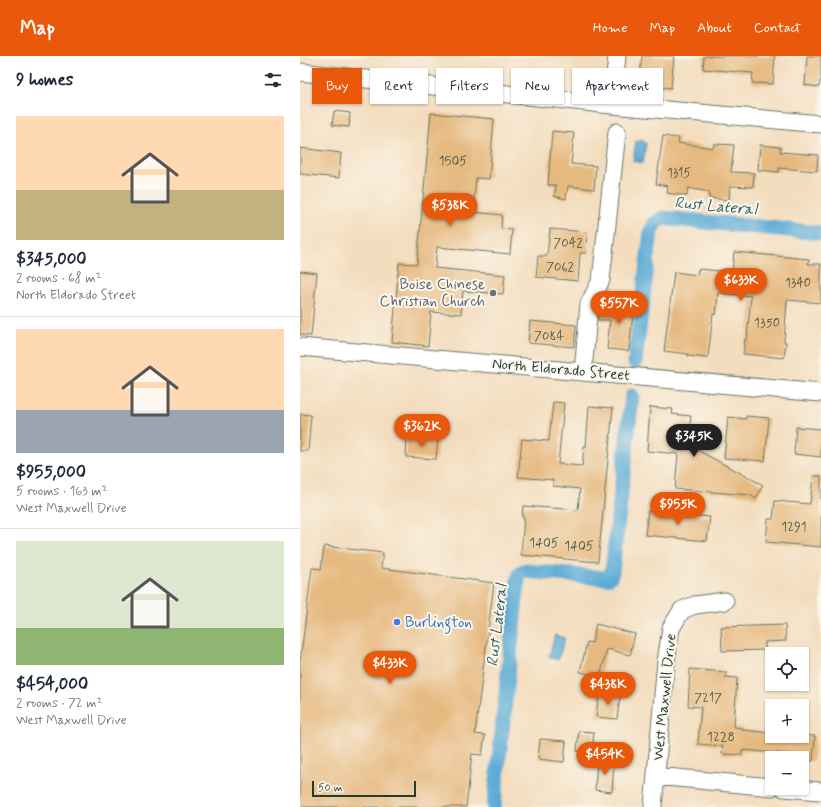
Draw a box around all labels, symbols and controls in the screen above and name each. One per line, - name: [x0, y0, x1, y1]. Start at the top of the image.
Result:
- text: Map: [20, 16, 55, 41]
- text: Home: [593, 19, 627, 37]
- text: Map: [649, 19, 675, 37]
- text: About: [697, 19, 732, 37]
- text: Contact: [754, 19, 801, 37]
- chip: Buy: [312, 68, 362, 104]
- chip: Rent: [370, 68, 428, 104]
- chip: Filters: [436, 68, 503, 104]
- chip: New: [511, 68, 564, 104]
- chip: Apartment: [572, 68, 663, 104]
- text: 9 homes: [16, 69, 73, 91]
- icon: filters: [262, 69, 284, 91]
- icon: home: [114, 142, 186, 214]
- house number: 1505: [439, 153, 467, 170]
- house number: 1315: [667, 165, 691, 182]
- water label: Rust Lateral: [674, 192, 759, 221]
- pin: $538K: [422, 193, 478, 227]
- text: $538K: [431, 197, 469, 214]
- house number: 7042: [553, 235, 583, 252]
- text: $345,000: [16, 248, 87, 270]
- house number: 7062: [546, 259, 575, 276]
- pin: $633K: [713, 268, 769, 302]
- text: 2 rooms · 68 m²: [16, 270, 101, 287]
- text: $633K: [724, 272, 758, 289]
- place label: Boise Chinese Christian Church: [380, 275, 485, 312]
- house number: 1340: [785, 275, 811, 292]
- text: North Eldorado Street: [16, 287, 136, 304]
- marker: Boise Chinese Christian Church: [488, 288, 498, 298]
- pin: $557K: [591, 291, 647, 325]
- text: $557K: [600, 295, 638, 312]
- house number: 1350: [754, 315, 780, 332]
- house number: 7084: [534, 328, 564, 345]
- street label: North Eldorado Street: [491, 354, 631, 386]
- icon: home: [114, 355, 186, 427]
- pin: $362K: [394, 414, 450, 448]
- text: $362K: [403, 418, 441, 435]
- pin: $345K: [666, 424, 722, 458]
- text: $345K: [675, 428, 713, 445]
- text: $955,000: [16, 461, 86, 483]
- text: 5 rooms · 163 m²: [16, 483, 107, 500]
- pin: $955K: [650, 492, 706, 526]
- text: $955K: [659, 496, 697, 513]
- text: West Maxwell Drive: [16, 500, 127, 517]
- house number: 1291: [781, 519, 807, 536]
- house number: 1405: [529, 535, 559, 552]
- house number: 1405: [564, 538, 594, 555]
- icon: home: [114, 567, 186, 639]
- water label: Rust Lateral: [482, 582, 513, 668]
- place label: Burlington: [405, 613, 472, 634]
- marker: Burlington: [392, 617, 402, 627]
- street label: West Maxwell Drive: [648, 632, 682, 762]
- map controls: [765, 647, 809, 795]
- button: locate: [765, 647, 809, 691]
- pin: $433K: [362, 651, 418, 685]
- text: $433K: [372, 655, 408, 672]
- pin: $438K: [580, 672, 636, 706]
- text: $454,000: [16, 673, 88, 695]
- text: $438K: [590, 676, 626, 693]
- house number: 7217: [694, 690, 722, 707]
- text: 2 rooms · 72 m²: [16, 695, 102, 712]
- button: +: [765, 699, 809, 743]
- text: West Maxwell Drive: [16, 712, 127, 729]
- house number: 1228: [707, 729, 735, 746]
- pin: $454K: [577, 742, 633, 776]
- text: $454K: [586, 746, 624, 763]
- button: −: [765, 751, 809, 795]
- scale bar: [312, 779, 416, 798]
- text: 50 m: [318, 781, 343, 795]

